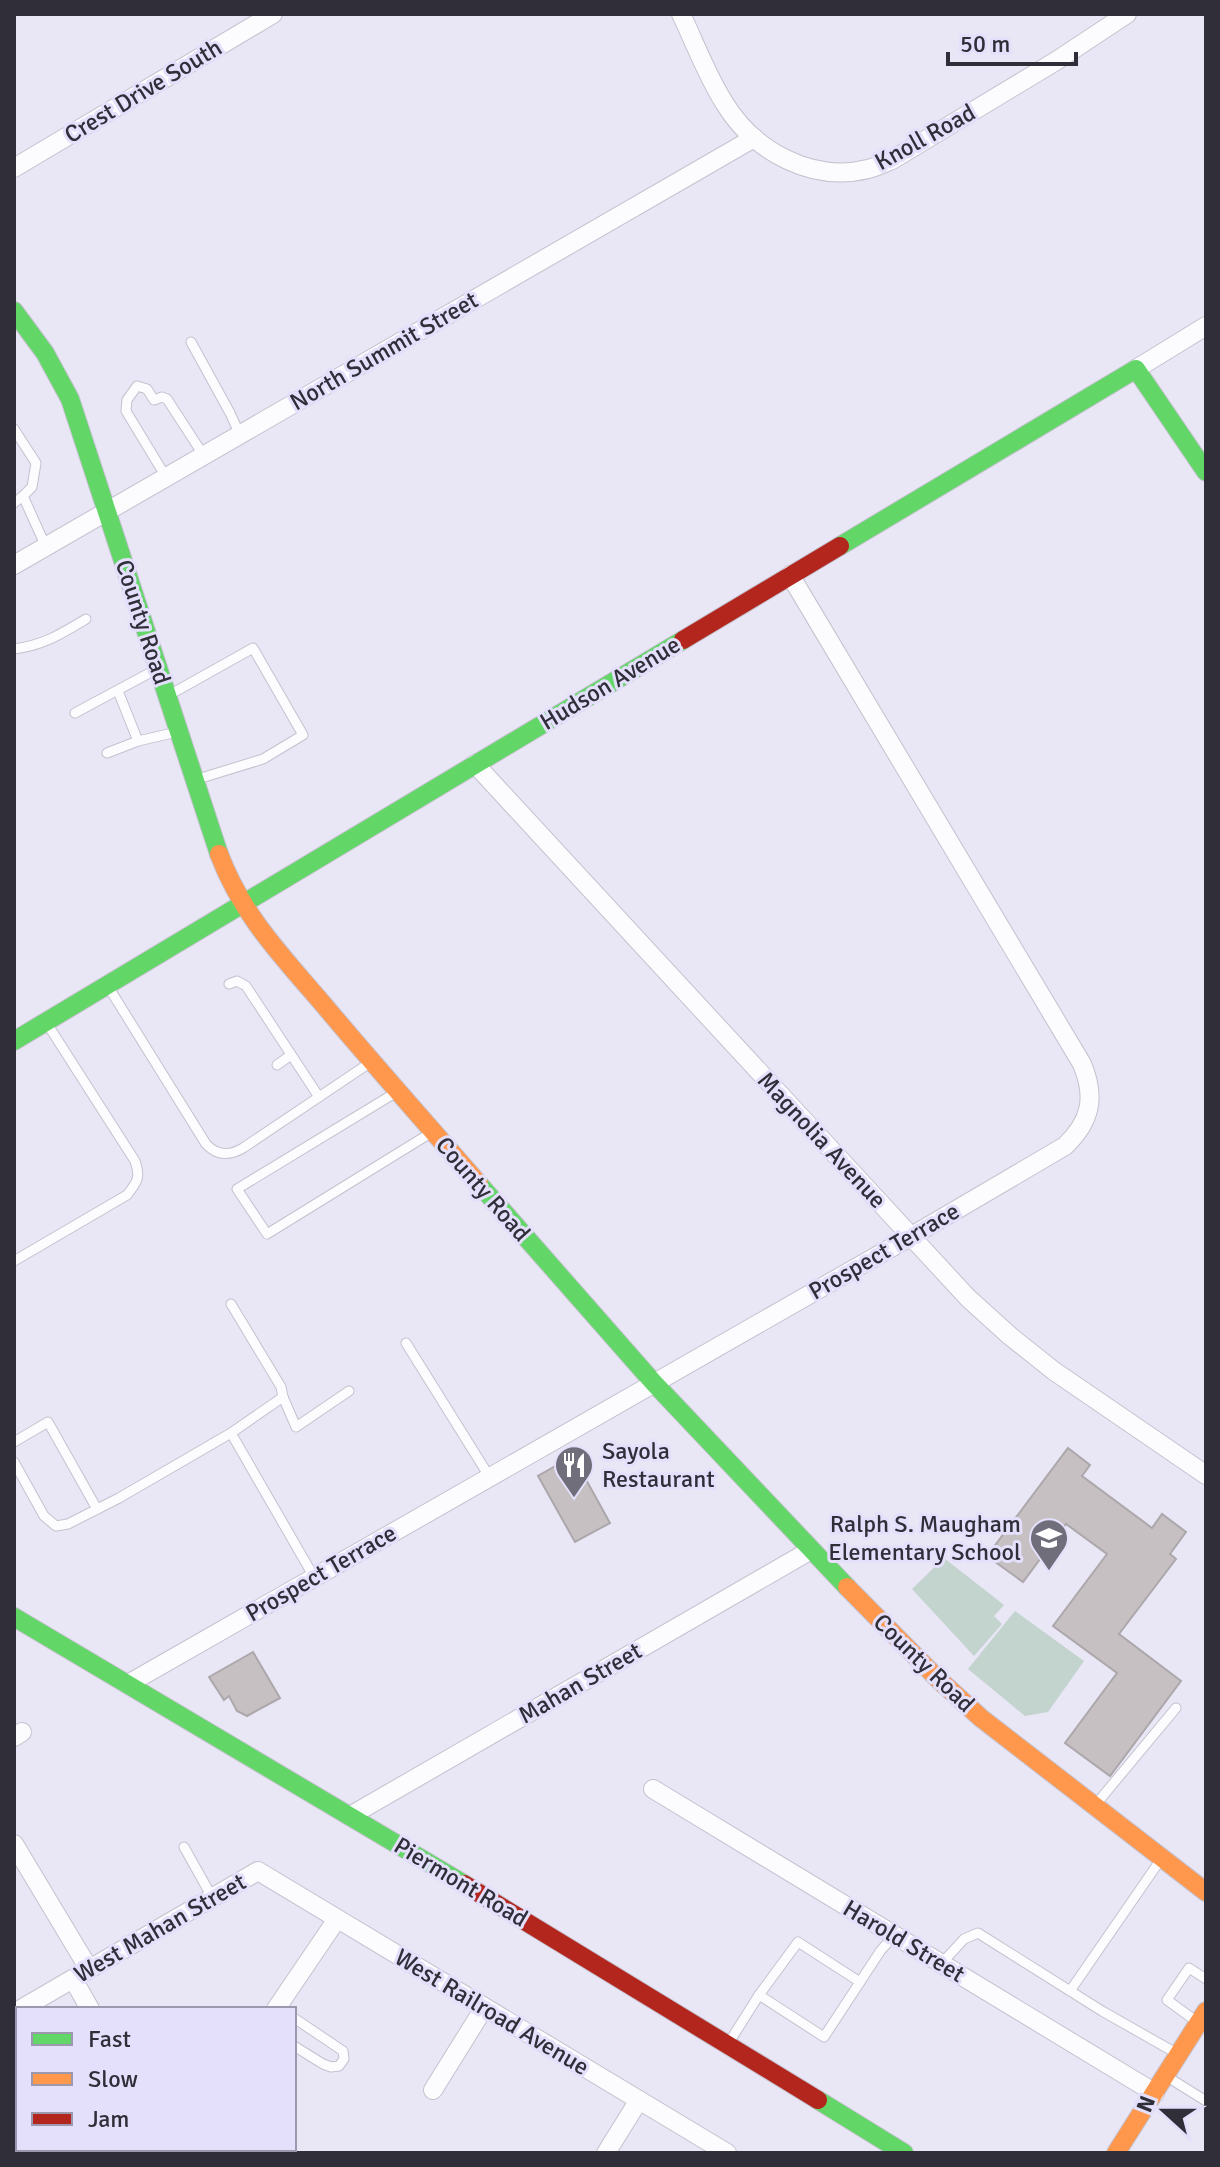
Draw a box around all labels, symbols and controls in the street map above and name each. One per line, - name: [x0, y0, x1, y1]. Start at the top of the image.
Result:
- scale bar: [948, 16, 1076, 66]
- text: 50 m: [960, 29, 1010, 59]
- street label: Crest Drive South: [59, 32, 227, 150]
- street label: Knoll Road: [869, 97, 981, 177]
- street label: North Summit Street: [285, 285, 483, 417]
- street label: County Road: [109, 556, 177, 688]
- street label: Hudson Avenue: [534, 629, 686, 737]
- street label: Magnolia Avenue: [751, 1066, 893, 1214]
- street label: County Road: [429, 1130, 537, 1248]
- street label: Prospect Terrace: [803, 1196, 965, 1306]
- place label: Sayola Restaurant: [602, 1436, 715, 1494]
- restaurant icon: Sayola Restaurant: [553, 1444, 595, 1499]
- place label: Ralph S. Maugham Elementary School: [828, 1509, 1021, 1567]
- school or university icon: Ralph S. Maugham Elementary School: [1028, 1517, 1070, 1572]
- street label: Prospect Terrace: [240, 1518, 402, 1628]
- street label: County Road: [867, 1607, 981, 1719]
- street label: Mahan Street: [513, 1636, 647, 1730]
- street label: Piermont Road: [389, 1830, 533, 1934]
- street label: West Mahan Street: [69, 1867, 251, 1989]
- street label: Harold Street: [838, 1893, 970, 1989]
- street label: West Railroad Avenue: [389, 1942, 595, 2082]
- legend: [16, 2007, 296, 2151]
- text: Fast: [88, 2024, 131, 2054]
- text: Slow: [88, 2064, 138, 2094]
- north arrow: [1124, 2071, 1204, 2151]
- text: N: [1130, 2092, 1161, 2116]
- text: Jam: [88, 2104, 129, 2134]

